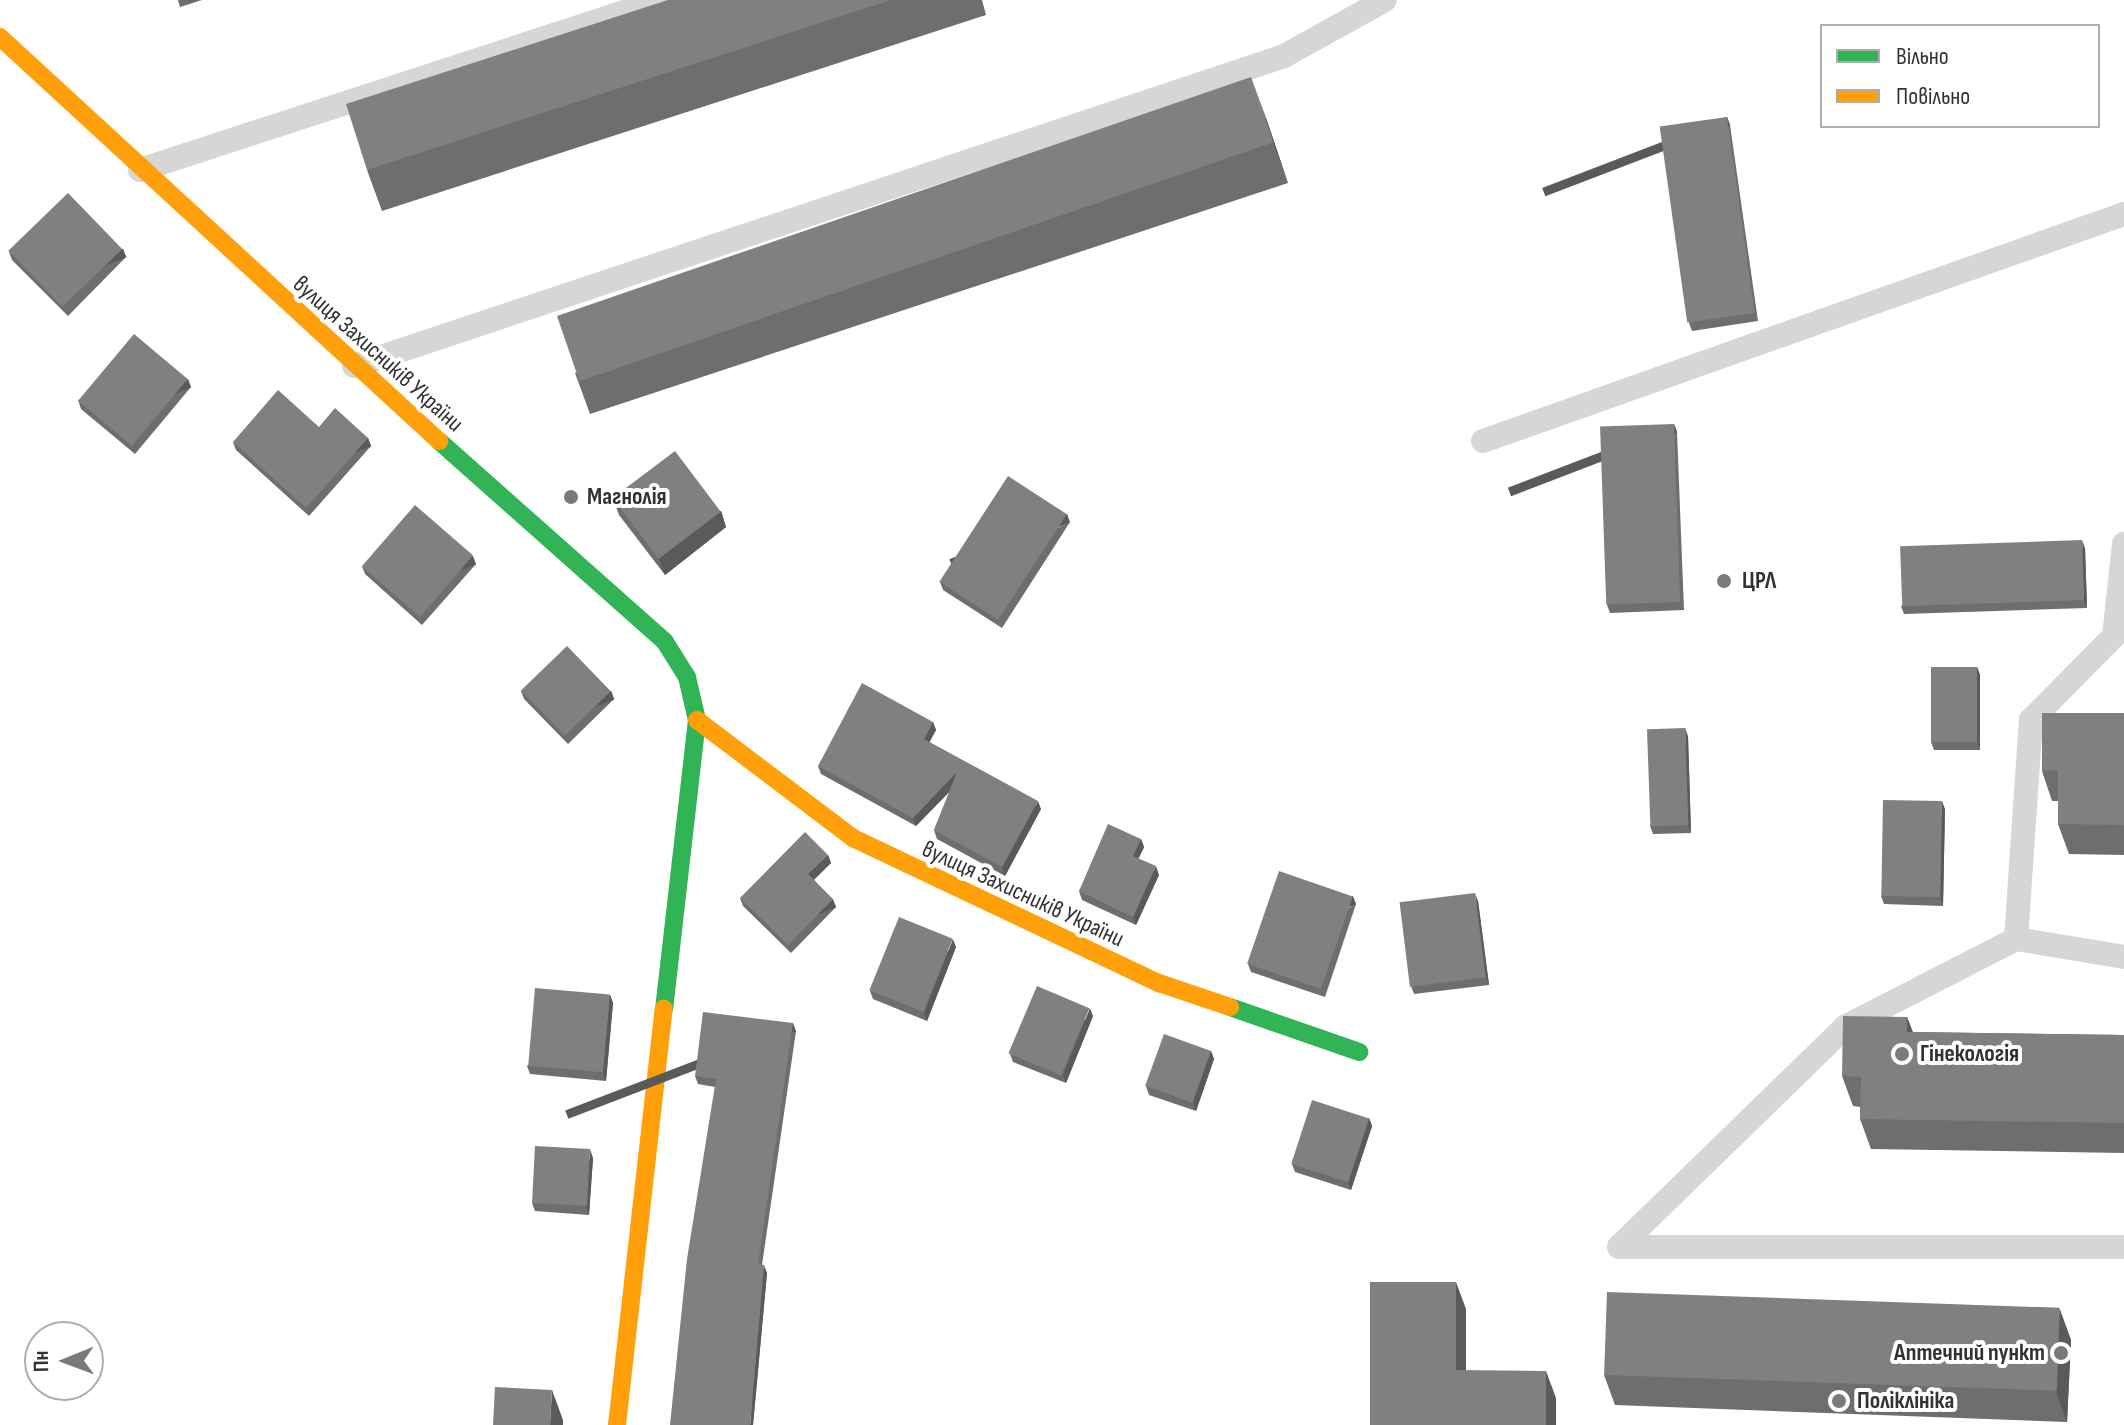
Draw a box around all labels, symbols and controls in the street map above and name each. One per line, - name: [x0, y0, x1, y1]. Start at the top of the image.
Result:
- legend: [1820, 24, 2100, 128]
- text: Вільно: [1896, 42, 1949, 71]
- text: Повільно: [1896, 82, 1970, 111]
- street label: вулиця Захисників України: [287, 270, 469, 438]
- place label: Магнолія: [587, 483, 667, 511]
- marker: Магнолія: [562, 488, 580, 506]
- place label: ЦРЛ: [1742, 567, 1776, 595]
- marker: ЦРЛ: [1713, 570, 1735, 592]
- street label: вулиця Захисників України: [918, 835, 1128, 953]
- place label: Гінекологія: [1920, 1040, 2019, 1068]
- marker: Гінекологія: [1891, 1043, 1913, 1065]
- north arrow: [24, 1321, 104, 1401]
- place label: Аптечний пункт: [1894, 1339, 2045, 1367]
- marker: Аптечний пункт: [2052, 1344, 2070, 1362]
- text: Пн: [28, 1351, 55, 1372]
- place label: Поліклініка: [1857, 1387, 1954, 1415]
- marker: Поліклініка: [1828, 1390, 1850, 1412]

